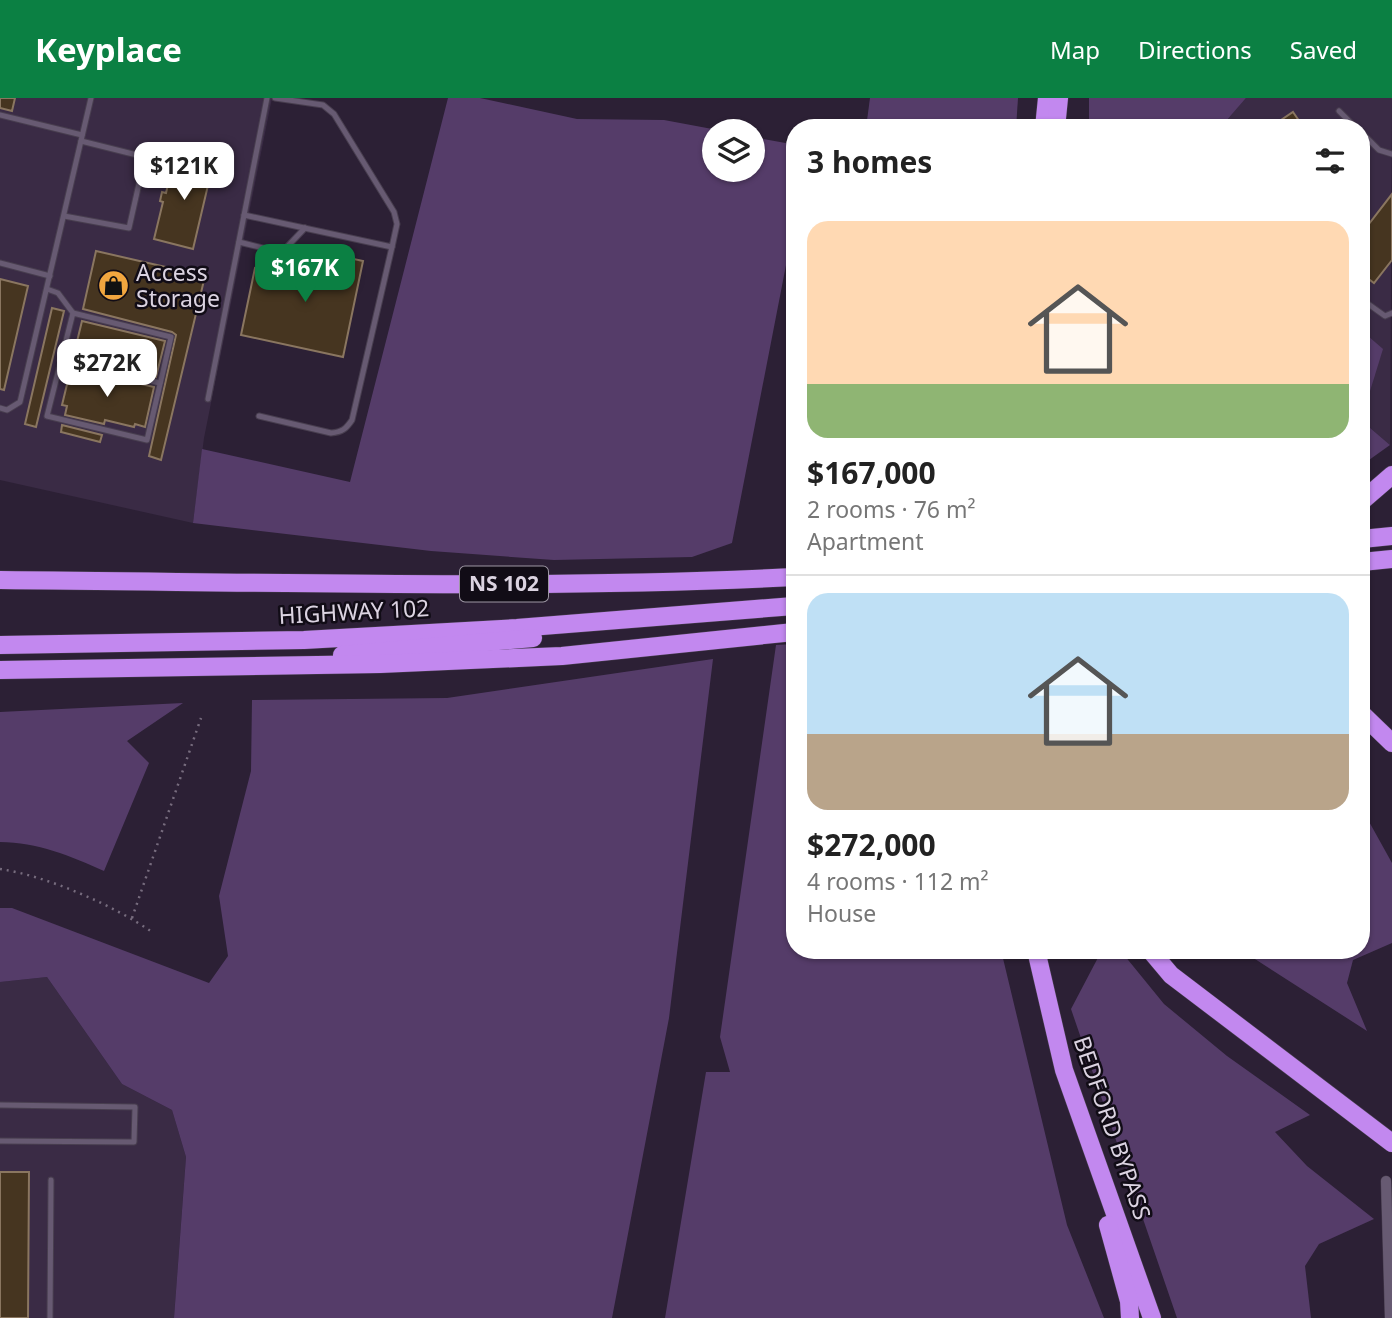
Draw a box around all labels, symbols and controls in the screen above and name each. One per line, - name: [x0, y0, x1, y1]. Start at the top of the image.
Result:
- text: Keyplace: [35, 27, 182, 72]
- text: Map: [1050, 33, 1100, 66]
- text: Directions: [1138, 33, 1252, 66]
- text: Saved: [1290, 33, 1357, 66]
- map controls: [702, 119, 765, 182]
- button: layers: [702, 119, 765, 182]
- text: 3 homes: [807, 141, 932, 182]
- pin: $121K: [135, 142, 233, 202]
- icon: filters: [1311, 142, 1349, 180]
- text: $121K: [150, 149, 218, 181]
- pin: $167K: [256, 244, 354, 304]
- text: $167K: [271, 251, 339, 283]
- place label: Access Storage: [136, 256, 220, 314]
- icon: home: [1015, 266, 1141, 392]
- shop icon: Access Storage: [96, 269, 130, 303]
- pin: $272K: [58, 340, 156, 399]
- text: $272K: [73, 346, 141, 378]
- text: $167,000: [807, 452, 936, 493]
- text: 2 rooms · 76 m²: [807, 493, 976, 525]
- text: Apartment: [807, 525, 924, 557]
- road number: NS 102: [460, 566, 548, 602]
- street label: HIGHWAY 102: [278, 591, 430, 631]
- icon: home: [1015, 638, 1141, 764]
- text: $272,000: [807, 824, 936, 865]
- text: 4 rooms · 112 m²: [807, 865, 989, 897]
- text: House: [807, 897, 876, 929]
- street label: BEDFORD BYPASS: [1067, 1032, 1159, 1224]

